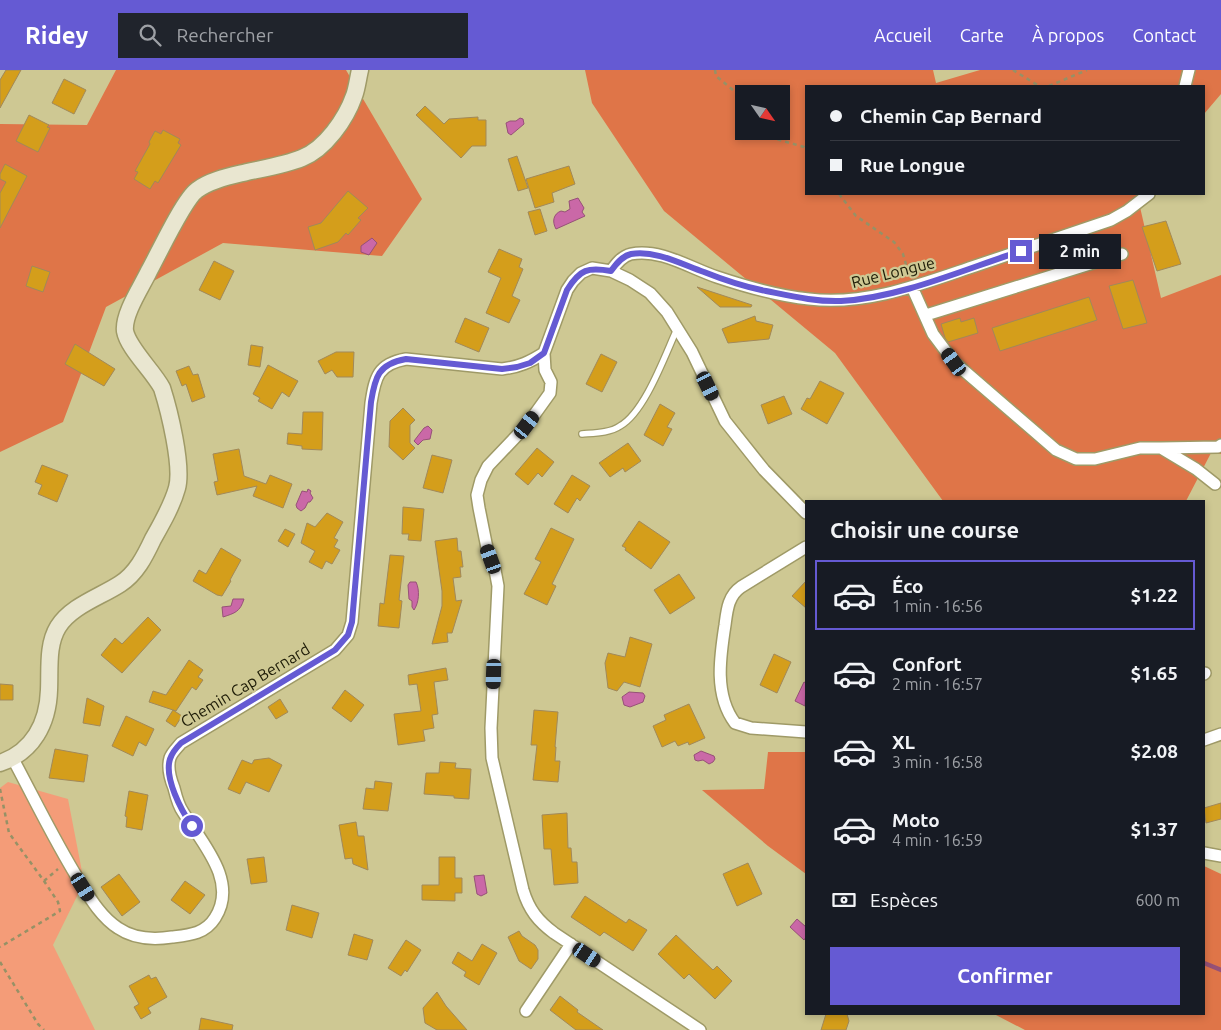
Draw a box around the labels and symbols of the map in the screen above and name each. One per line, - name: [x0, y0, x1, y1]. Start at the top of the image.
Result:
- north arrow: [735, 85, 790, 140]
- callout: 2 min: [1038, 234, 1121, 268]
- route end: [1010, 240, 1032, 262]
- street label: Rue Longue: [849, 253, 937, 291]
- car: [939, 345, 968, 379]
- car: [694, 369, 721, 403]
- car: [511, 409, 542, 441]
- car: [478, 542, 503, 576]
- street label: Chemin Cap Bernard: [177, 639, 313, 731]
- car: [485, 659, 502, 689]
- route start: [181, 815, 203, 837]
- car: [68, 870, 97, 904]
- car: [570, 940, 603, 970]

